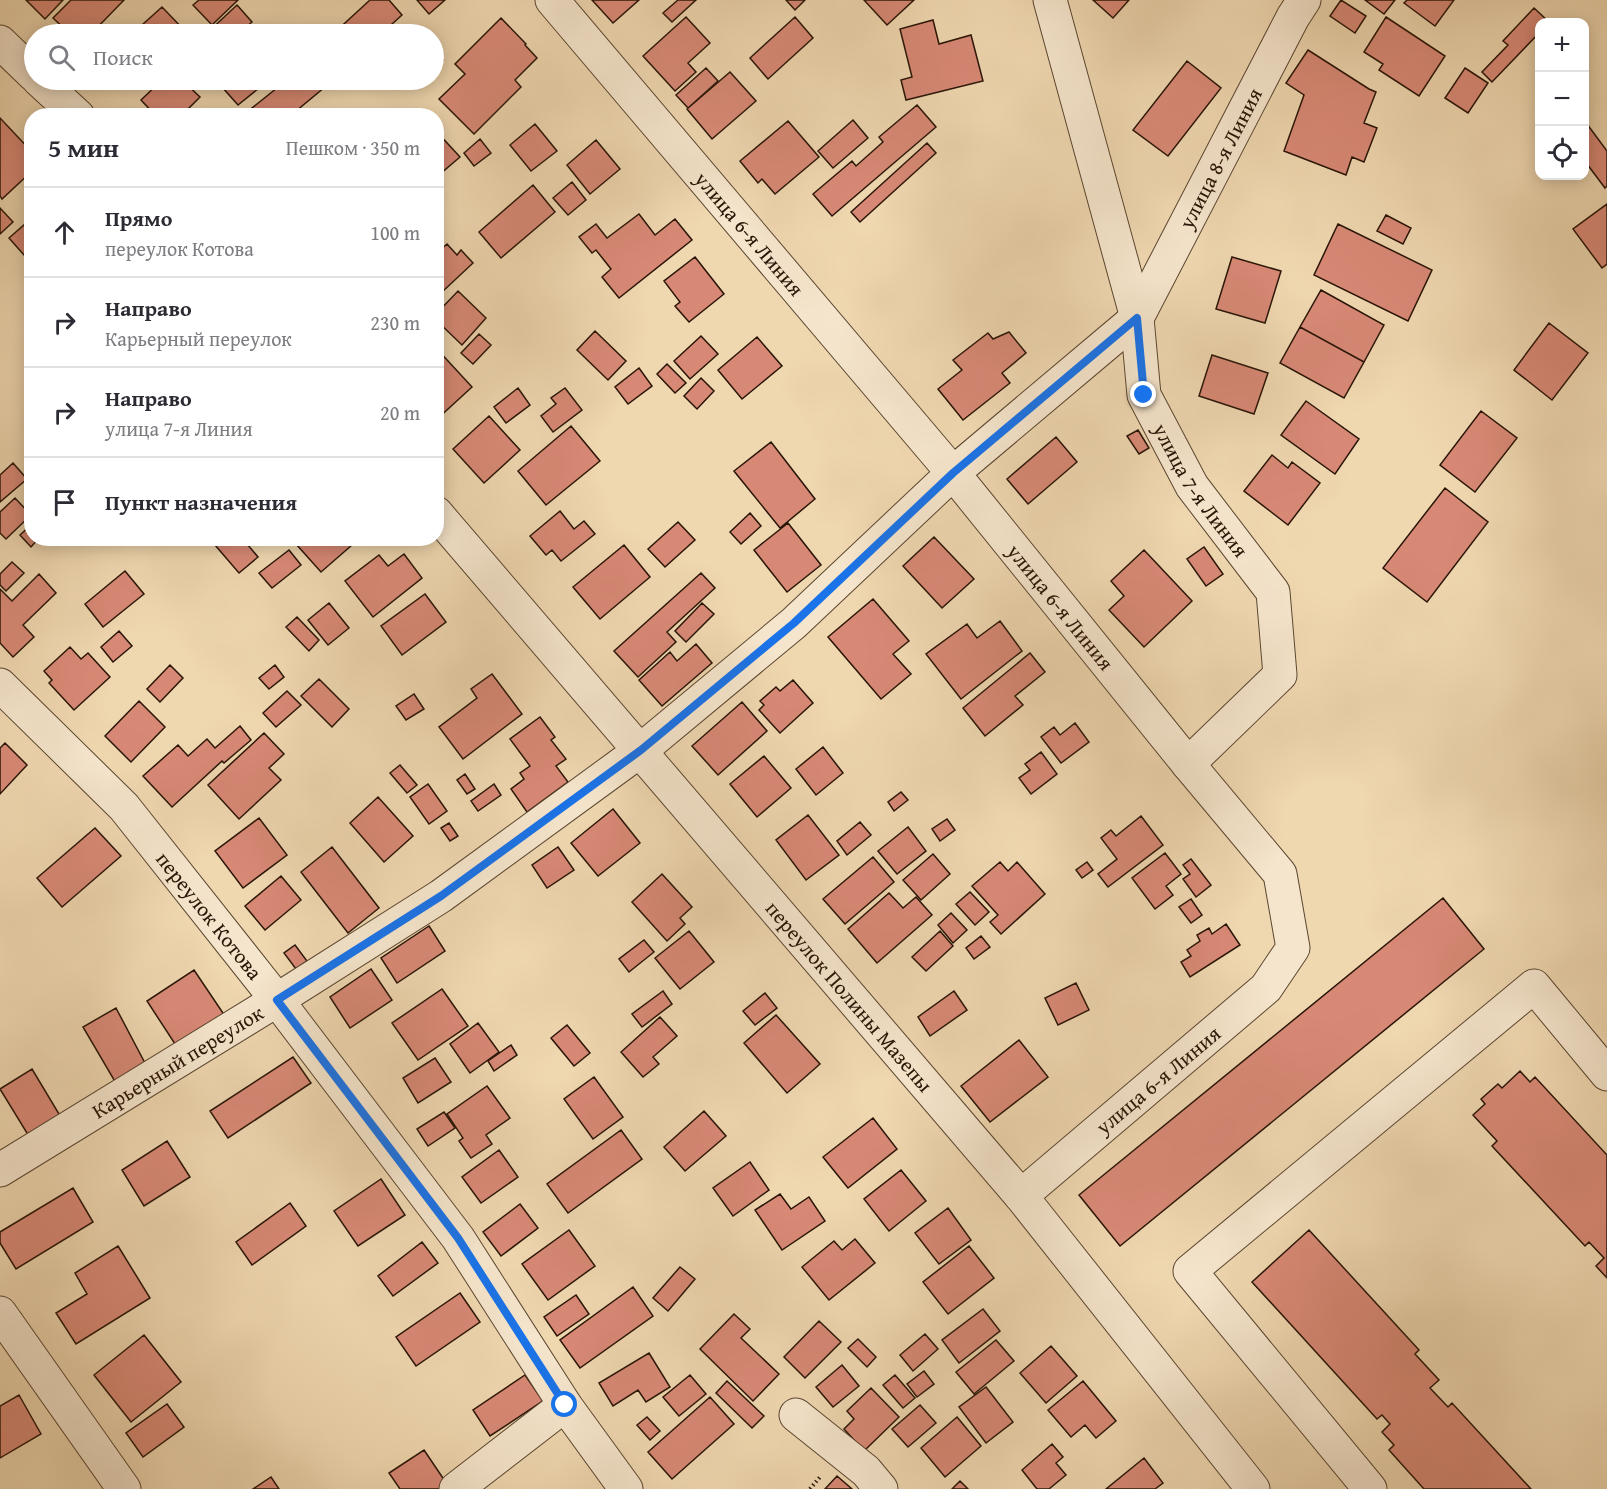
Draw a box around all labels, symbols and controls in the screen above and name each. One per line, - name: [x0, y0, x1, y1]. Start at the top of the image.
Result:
- map controls: [1535, 18, 1589, 180]
- button: +: [1535, 18, 1589, 72]
- search box: [24, 24, 444, 90]
- icon: search: [45, 41, 78, 74]
- text: Поиск: [93, 41, 153, 73]
- button: −: [1535, 72, 1589, 126]
- street label: улица 8-я Линия: [1170, 82, 1270, 235]
- button: locate: [1535, 126, 1589, 180]
- text: 5 мин: [48, 128, 119, 167]
- text: Пешком · 350 m: [286, 133, 420, 162]
- street label: улица 6-я Линия: [687, 163, 812, 303]
- text: Прямо: [105, 202, 172, 234]
- icon: ahead: [48, 216, 81, 249]
- text: 100 m: [370, 218, 420, 247]
- text: переулок Котова: [105, 234, 254, 263]
- text: Направо: [105, 292, 192, 324]
- icon: right: [48, 306, 81, 339]
- text: 230 m: [370, 308, 420, 337]
- text: Карьерный переулок: [105, 324, 292, 353]
- route end: [1130, 381, 1156, 407]
- text: Направо: [105, 382, 192, 414]
- icon: right: [48, 396, 81, 429]
- text: 20 m: [380, 398, 420, 427]
- text: улица 7-я Линия: [105, 414, 253, 443]
- street label: улица 7-я Линия: [1145, 416, 1257, 564]
- icon: arrive: [48, 486, 81, 519]
- text: Пункт назначения: [105, 486, 297, 518]
- street label: улица 6-я Линия: [1000, 536, 1122, 677]
- street label: переулок Котова: [149, 844, 270, 986]
- street label: переулок Полины Мазепы: [759, 894, 941, 1099]
- street label: Карьерный переулок: [86, 997, 269, 1126]
- street label: улица 6-я Линия: [1088, 1018, 1228, 1142]
- route start: [551, 1391, 577, 1417]

